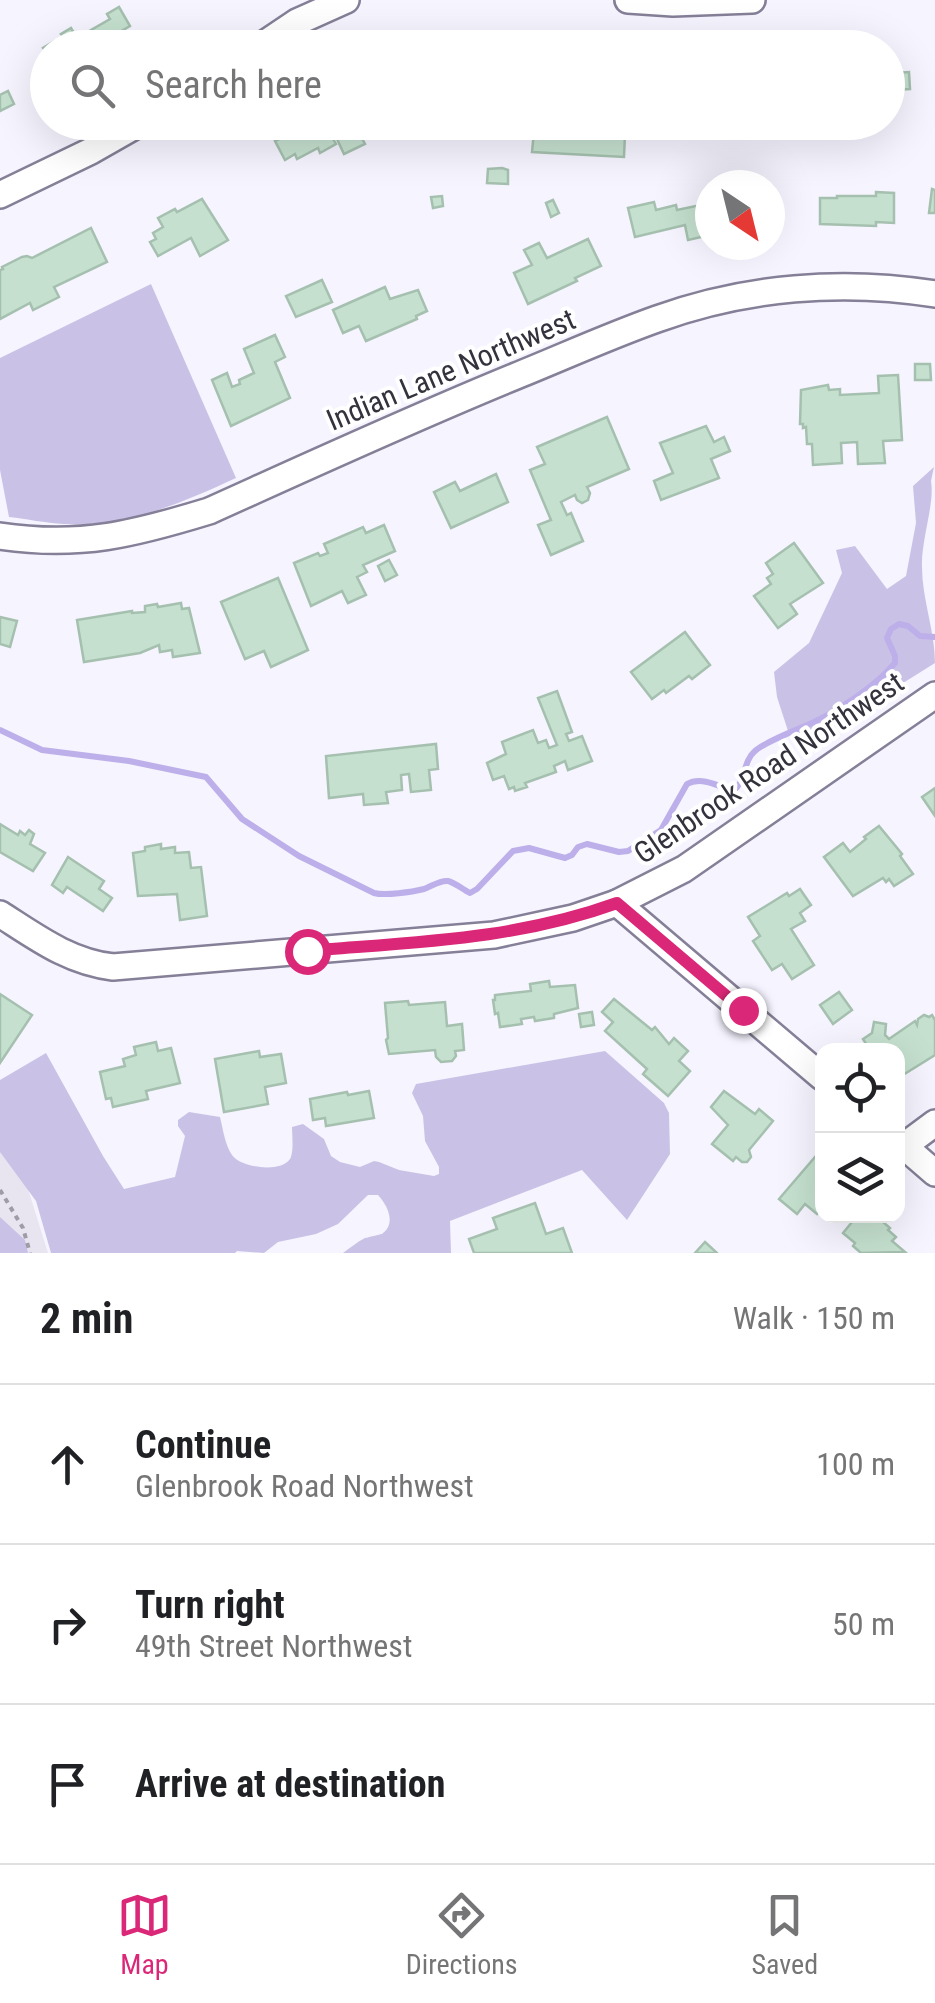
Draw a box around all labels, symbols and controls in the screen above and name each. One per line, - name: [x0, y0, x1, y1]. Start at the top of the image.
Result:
- search box: [30, 30, 905, 140]
- icon: search: [65, 58, 120, 113]
- text: Search here: [145, 63, 322, 107]
- north arrow: [695, 170, 785, 260]
- street label: Indian Lane Northwest: [321, 301, 580, 438]
- street label: Glenbrook Road Northwest: [627, 664, 910, 871]
- route start: [285, 929, 331, 975]
- route end: [721, 988, 767, 1034]
- map controls: [815, 1043, 905, 1223]
- button: locate: [815, 1043, 905, 1133]
- button: layers: [815, 1133, 905, 1223]
- text: 2 min: [40, 1294, 133, 1343]
- text: Walk · 150 m: [733, 1299, 895, 1337]
- text: Continue: [135, 1423, 271, 1467]
- icon: ahead: [40, 1437, 95, 1492]
- text: 100 m: [816, 1445, 895, 1483]
- text: Glenbrook Road Northwest: [135, 1467, 474, 1505]
- text: Turn right: [135, 1583, 285, 1627]
- icon: right: [40, 1597, 95, 1652]
- text: 50 m: [832, 1605, 895, 1643]
- text: 49th Street Northwest: [135, 1627, 412, 1665]
- icon: arrive: [40, 1757, 95, 1812]
- text: Arrive at destination: [135, 1762, 445, 1806]
- tab: Map: [117, 1888, 172, 1981]
- tab: Directions: [406, 1888, 518, 1981]
- tab: Saved: [751, 1888, 818, 1981]

